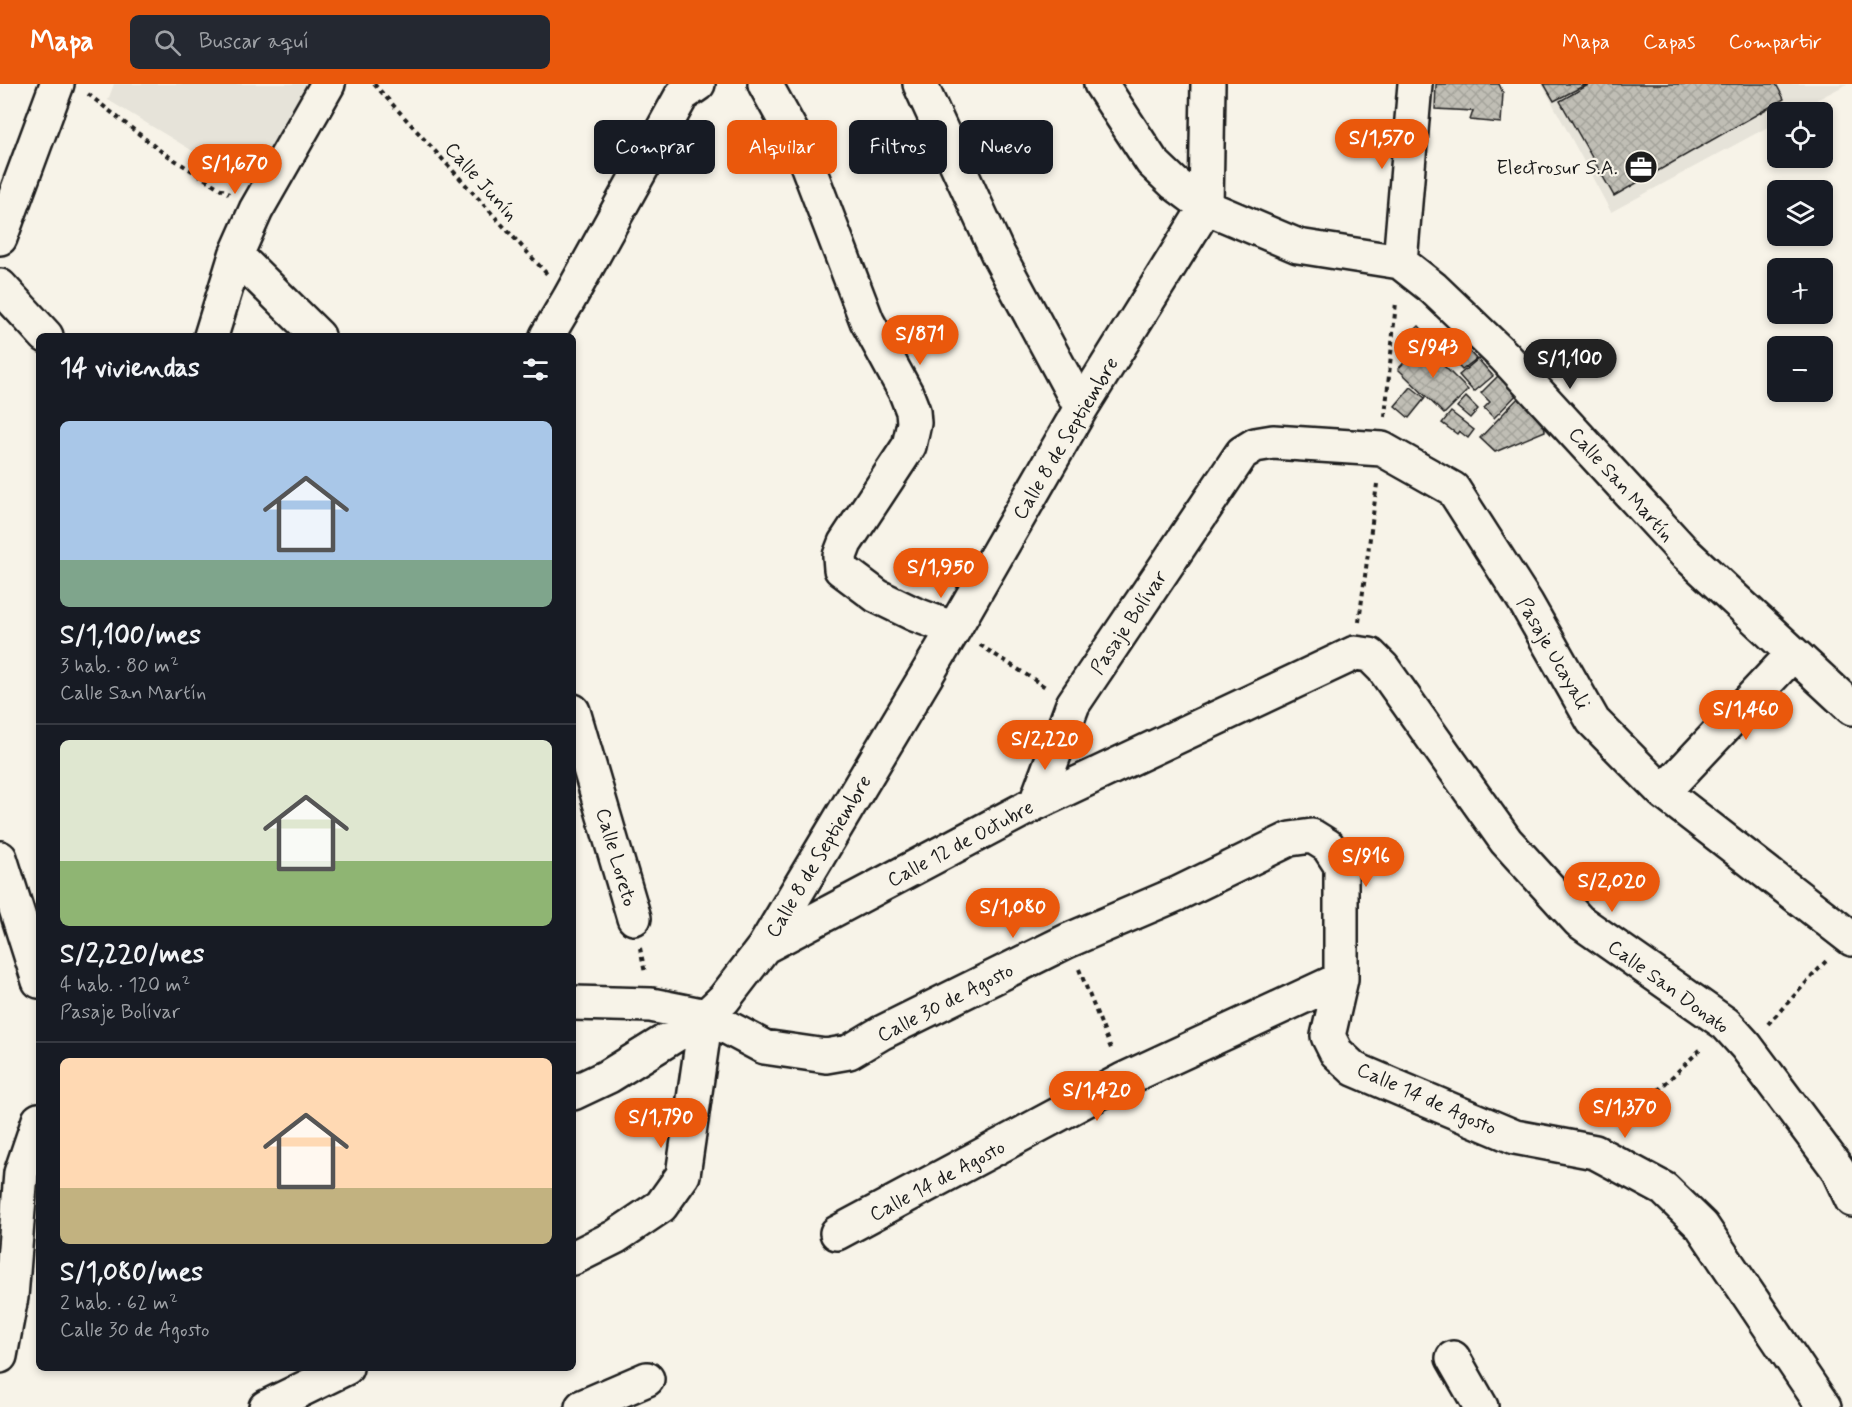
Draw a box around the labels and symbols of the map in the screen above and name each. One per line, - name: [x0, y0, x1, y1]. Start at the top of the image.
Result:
- pin: S/1,570: [1327, 119, 1437, 170]
- street label: Calle Junín: [438, 136, 524, 228]
- pin: S/1,670: [180, 144, 290, 195]
- office icon: Electrosur S.A.: [1623, 149, 1659, 185]
- place label: Electrosur S.A.: [1496, 155, 1618, 182]
- pin: S/871: [878, 315, 962, 366]
- pin: S/943: [1391, 328, 1475, 379]
- pin: S/1,100: [1515, 339, 1625, 390]
- street label: Calle 8 de Septiembre: [1007, 352, 1126, 525]
- street label: Calle San Martín: [1562, 422, 1680, 548]
- pin: S/1,950: [886, 548, 996, 599]
- street label: Pasaje Bolívar: [1084, 565, 1174, 680]
- street label: Pasaje Ucayali: [1510, 593, 1596, 715]
- pin: S/1,460: [1691, 690, 1801, 741]
- pin: S/2,220: [990, 720, 1100, 771]
- street label: Calle 8 de Septiembre: [760, 770, 879, 943]
- street label: Calle 12 de Octubre: [883, 794, 1039, 894]
- street label: Calle Loreto: [589, 805, 642, 910]
- pin: S/916: [1324, 837, 1408, 888]
- pin: S/2,020: [1557, 862, 1667, 913]
- pin: S/1,080: [958, 888, 1068, 939]
- street label: Calle San Donato: [1602, 934, 1734, 1041]
- street label: Calle 30 de Agosto: [873, 957, 1018, 1049]
- street label: Calle 14 de Agosto: [1352, 1057, 1500, 1142]
- pin: S/1,420: [1042, 1071, 1152, 1122]
- pin: S/1,370: [1570, 1088, 1680, 1139]
- pin: S/1,790: [606, 1098, 716, 1149]
- street label: Calle 14 de Agosto: [865, 1134, 1010, 1228]

